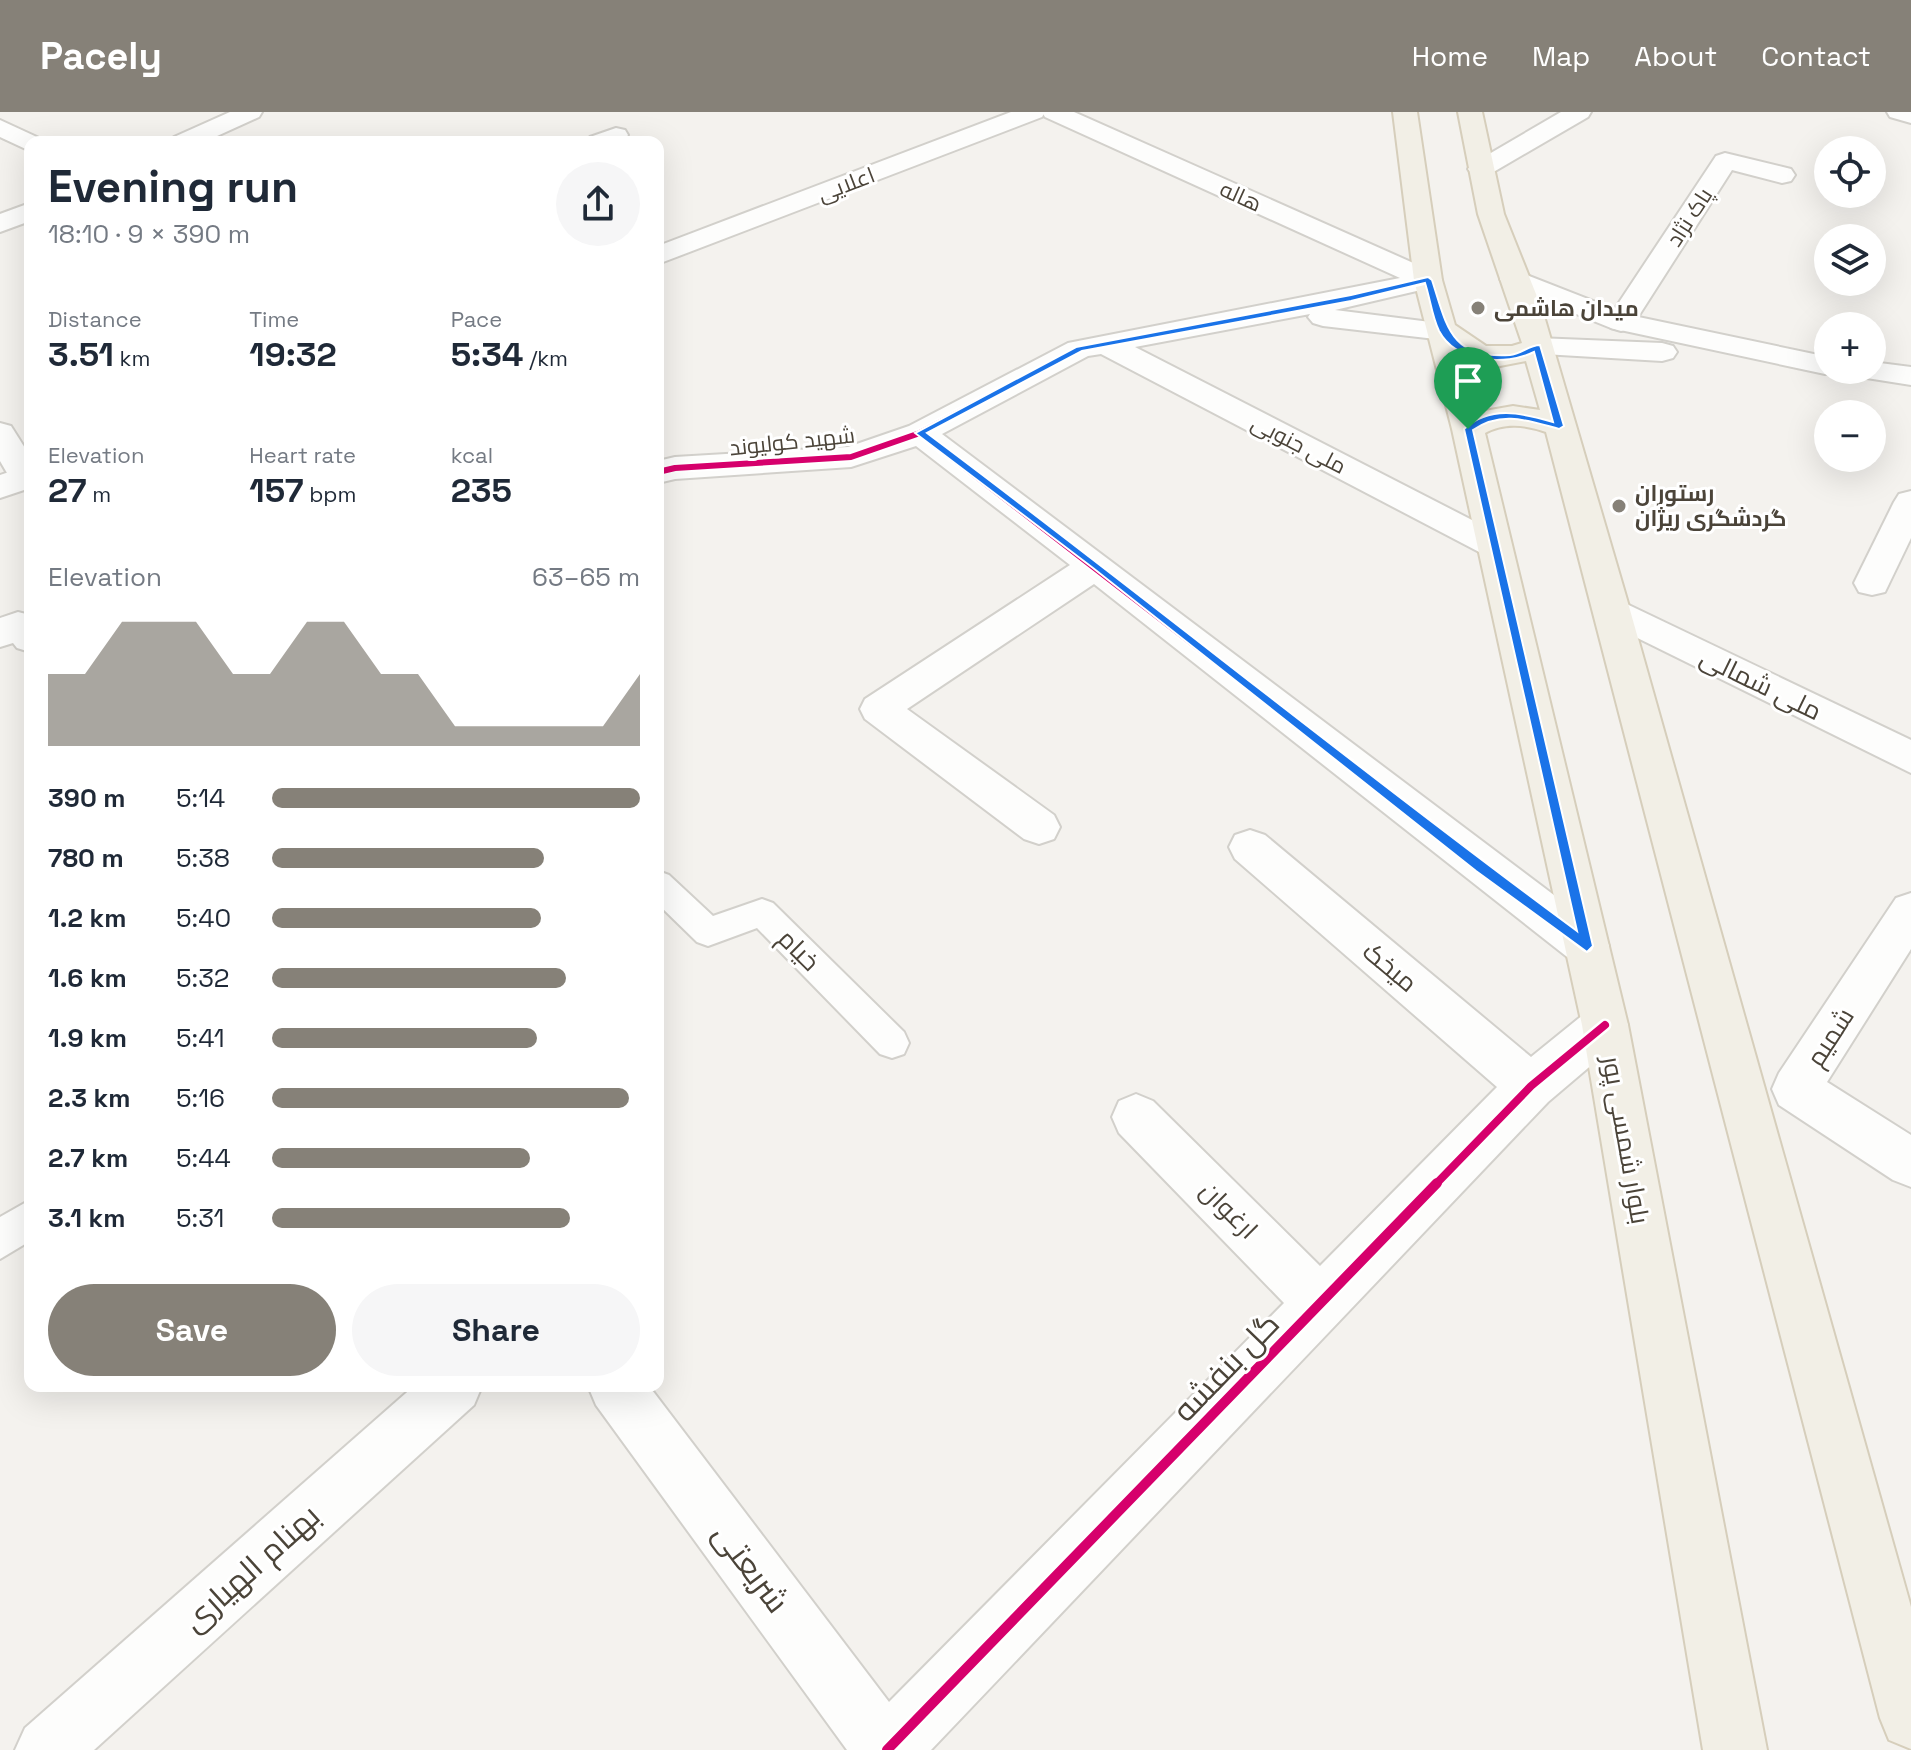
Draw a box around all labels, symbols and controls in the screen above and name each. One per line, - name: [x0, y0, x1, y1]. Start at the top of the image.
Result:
- text: Pacely: [40, 32, 162, 80]
- text: Home: [1412, 38, 1488, 74]
- text: Map: [1532, 38, 1590, 74]
- text: About: [1634, 38, 1717, 74]
- text: Contact: [1761, 38, 1871, 74]
- map controls: [1814, 136, 1886, 472]
- button: locate: [1814, 136, 1886, 208]
- text: Evening run: [48, 159, 298, 215]
- street label: اعلایی: [813, 160, 879, 208]
- button: share: [556, 162, 640, 246]
- street label: هاله: [1216, 175, 1266, 217]
- street label: پاک نژاد: [1660, 182, 1719, 252]
- text: 18:10 · 9 × 390 m: [48, 217, 250, 251]
- button: layers: [1814, 224, 1886, 296]
- place label: میدان هاشمی: [1494, 294, 1639, 322]
- marker: میدان هاشمی: [1469, 299, 1487, 317]
- text: Distance: [48, 305, 142, 333]
- text: Time: [249, 305, 299, 333]
- text: Pace: [451, 305, 502, 333]
- button: +: [1814, 312, 1886, 384]
- text: 3.51: [48, 333, 114, 376]
- text: 19:32: [249, 333, 337, 376]
- text: 5:34: [451, 333, 523, 376]
- text: km: [114, 344, 150, 372]
- text: /km: [523, 344, 568, 372]
- pin: [1434, 347, 1502, 429]
- icon: arrive: [1446, 359, 1490, 403]
- button: −: [1814, 400, 1886, 472]
- street label: ملی جنوبی: [1247, 408, 1351, 480]
- street label: شهید کولیوند: [728, 420, 856, 462]
- text: Elevation: [48, 441, 144, 469]
- text: Heart rate: [249, 441, 356, 469]
- text: kcal: [451, 441, 493, 469]
- text: 27: [48, 469, 87, 512]
- text: 157: [249, 469, 304, 512]
- text: 235: [451, 469, 512, 512]
- place label: رستوران گردشگری ریژان: [1635, 479, 1786, 532]
- text: m: [87, 480, 111, 508]
- text: bpm: [304, 480, 356, 508]
- marker: رستوران گردشگری ریژان: [1610, 497, 1628, 515]
- text: Elevation: [48, 560, 162, 594]
- text: 63–65 m: [532, 560, 640, 594]
- street label: ملی شمالی: [1695, 640, 1827, 728]
- text: 390 m: [48, 781, 126, 815]
- text: 5:14: [176, 781, 225, 815]
- text: 780 m: [48, 841, 124, 875]
- text: 5:38: [176, 841, 230, 875]
- text: 1.2 km: [48, 901, 126, 935]
- text: 5:40: [176, 901, 231, 935]
- street label: خیام: [770, 922, 827, 979]
- street label: میخک: [1356, 934, 1424, 1000]
- text: 1.6 km: [48, 961, 127, 995]
- text: 5:32: [176, 961, 230, 995]
- street label: شمیم: [1798, 1001, 1862, 1074]
- text: 1.9 km: [48, 1021, 127, 1055]
- text: 5:41: [176, 1021, 225, 1055]
- street label: بلوار شمسی پور: [1594, 1051, 1658, 1227]
- text: 2.3 km: [48, 1081, 130, 1115]
- text: 5:16: [176, 1081, 225, 1115]
- text: 2.7 km: [48, 1141, 128, 1175]
- text: 5:44: [176, 1141, 231, 1175]
- street label: ارغوان: [1193, 1174, 1265, 1246]
- text: 3.1 km: [48, 1201, 125, 1235]
- text: 5:31: [176, 1201, 224, 1235]
- button: Save: [48, 1284, 336, 1376]
- button: Share: [352, 1284, 640, 1376]
- street label: گل بنفشه: [1164, 1304, 1288, 1430]
- street label: بهنام الهیاری: [174, 1496, 329, 1642]
- street label: شریعتی: [704, 1515, 798, 1621]

